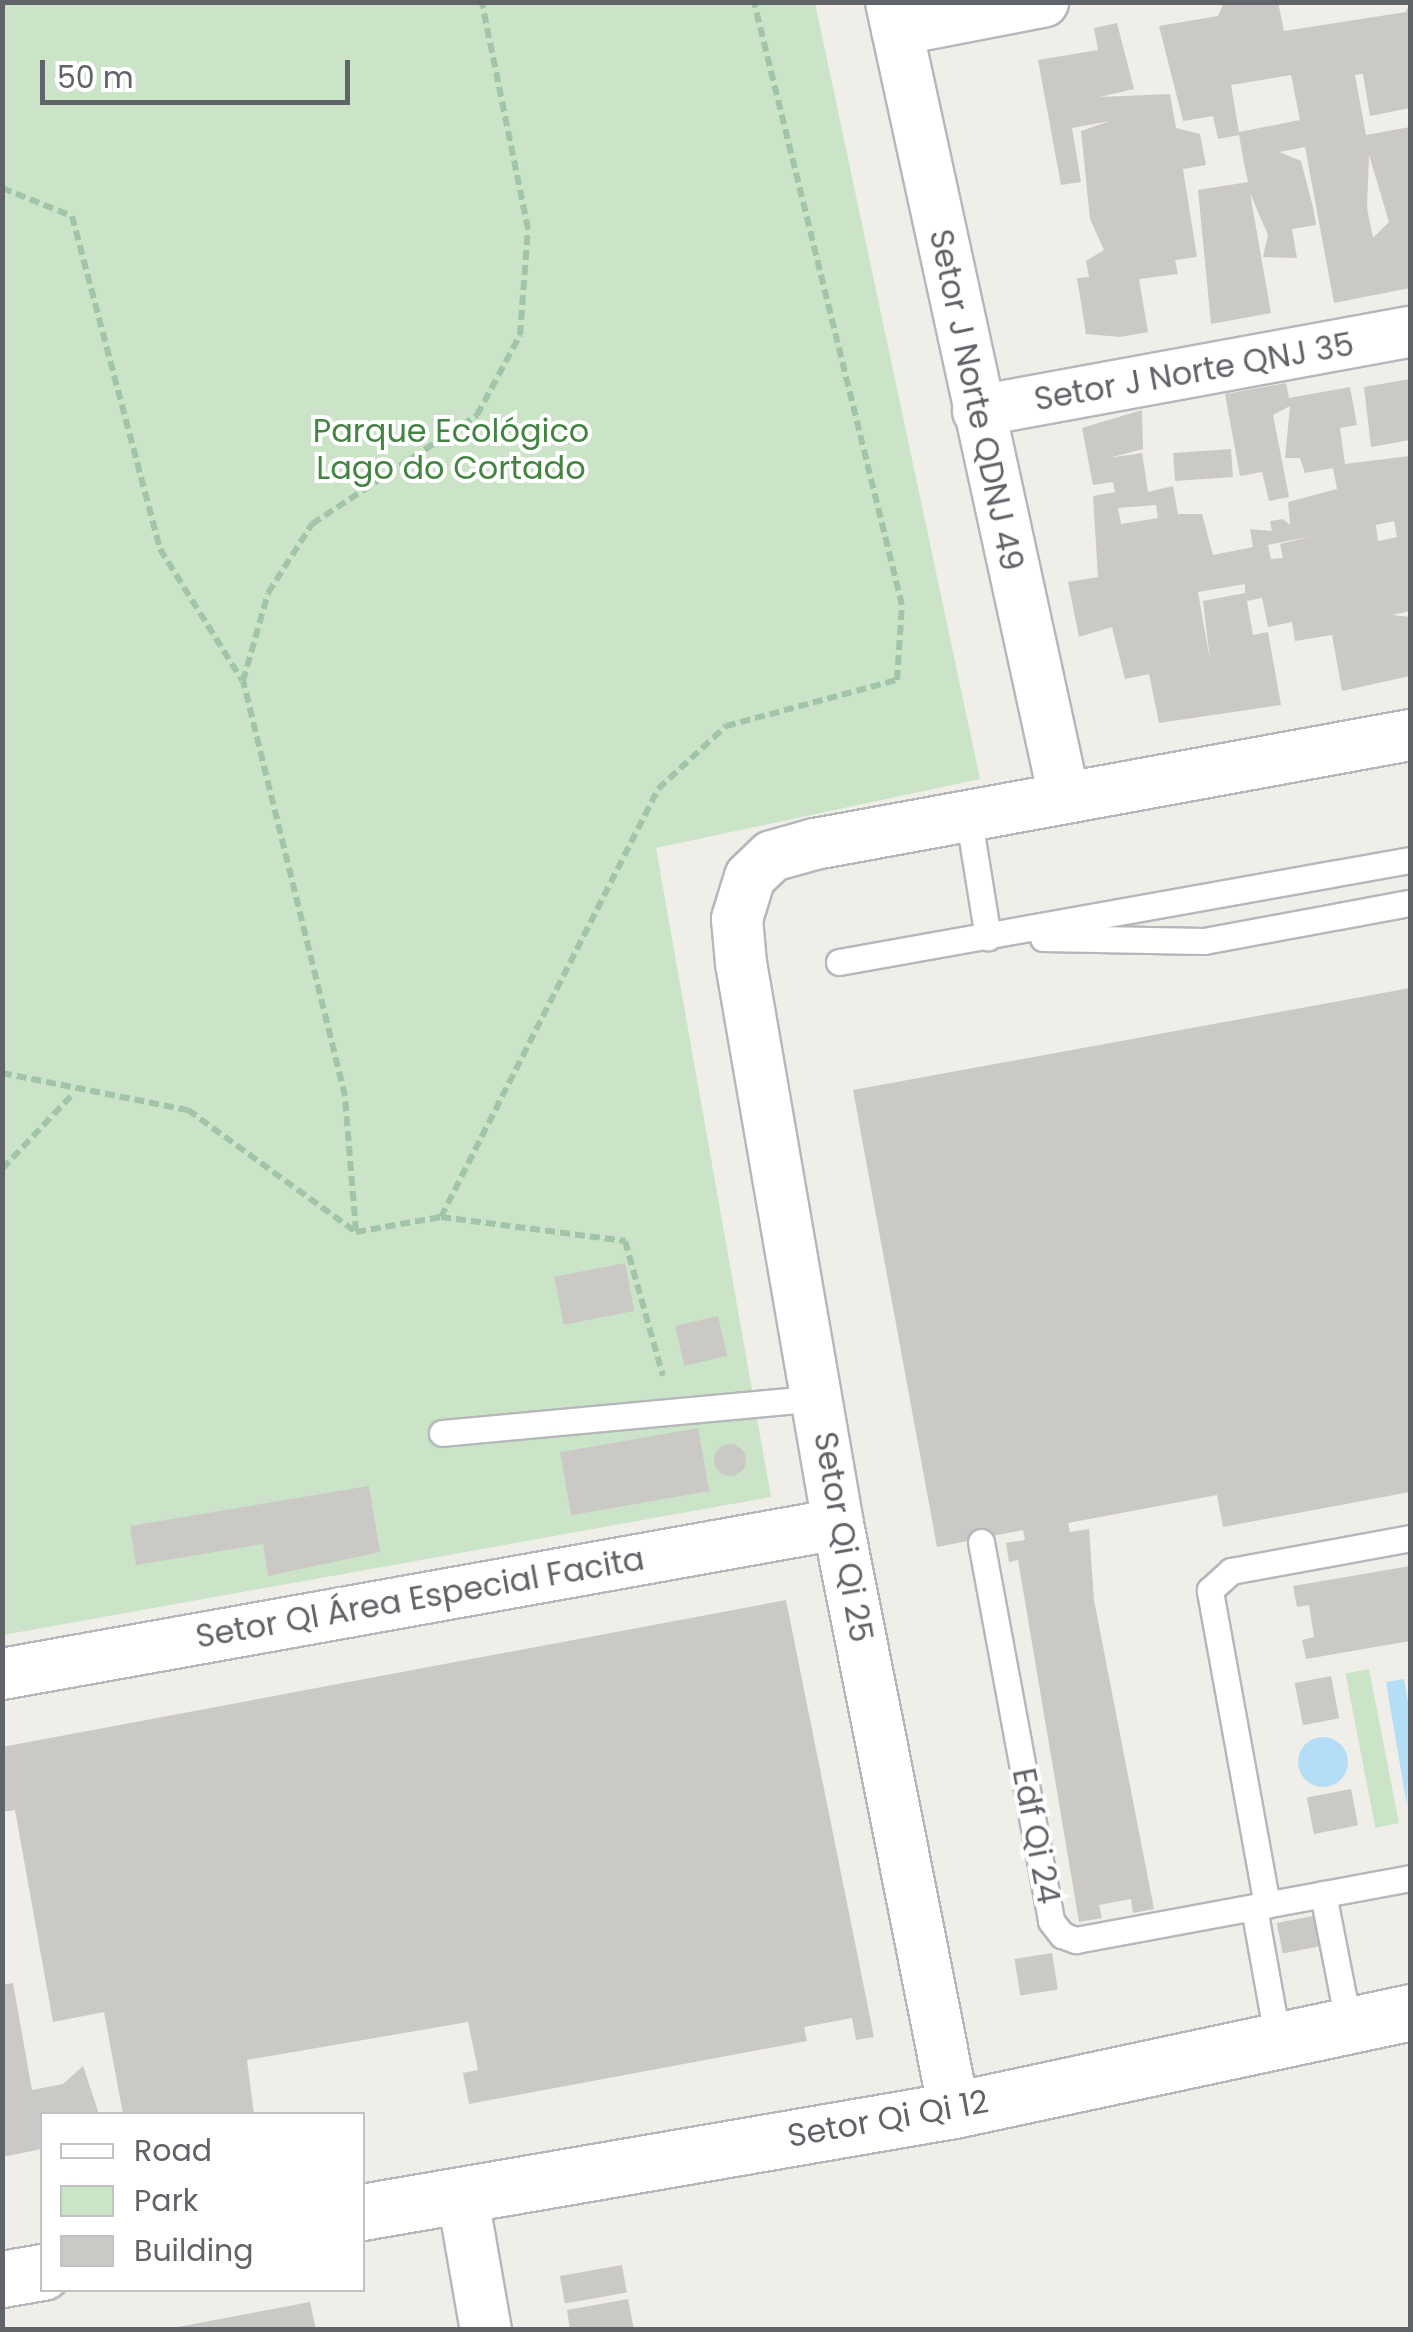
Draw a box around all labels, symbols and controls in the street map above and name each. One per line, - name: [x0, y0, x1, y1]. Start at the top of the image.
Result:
- scale bar: [45, 40, 355, 102]
- text: 50 m: [57, 56, 134, 99]
- street label: Setor J Norte QDNJ 49: [921, 226, 1031, 574]
- street label: Setor J Norte QNJ 35: [1031, 325, 1357, 419]
- park label: Parque Ecológico Lago do Cortado: [313, 413, 589, 488]
- street label: Setor Qi Qi 25: [806, 1429, 880, 1645]
- street label: Setor QI Área Especial Facita: [193, 1540, 647, 1656]
- street label: Edf Qi 24: [1004, 1765, 1068, 1907]
- street label: Setor Qi Qi 12: [785, 2082, 991, 2156]
- legend: [40, 2112, 365, 2292]
- text: Road: [134, 2129, 212, 2172]
- text: Park: [134, 2179, 198, 2222]
- text: Building: [134, 2229, 254, 2272]

